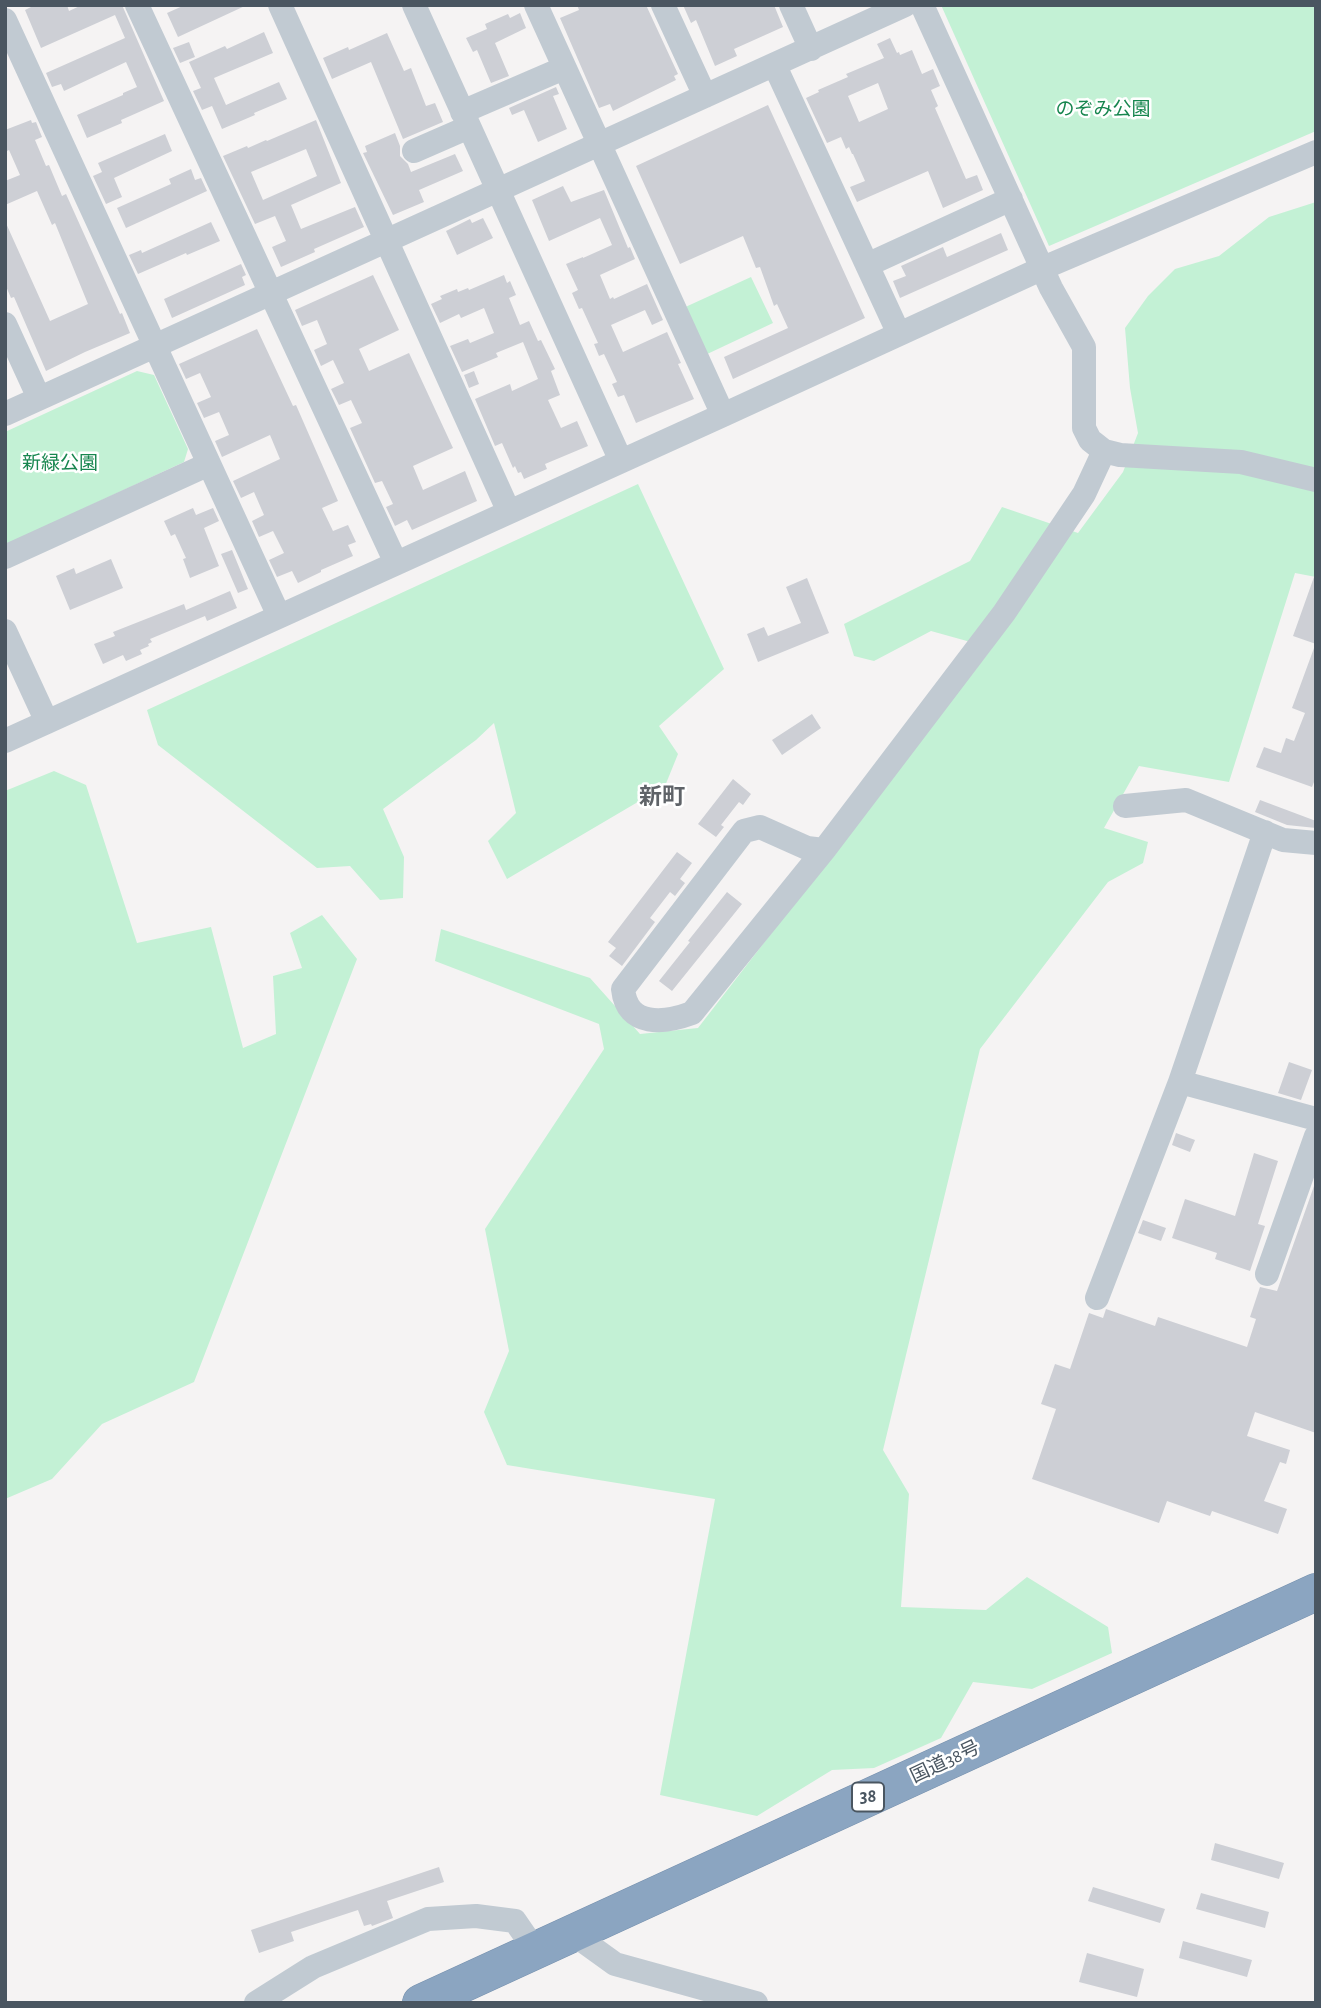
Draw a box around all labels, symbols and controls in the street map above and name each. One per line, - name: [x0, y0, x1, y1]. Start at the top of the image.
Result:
- park label: のぞみ公園: [1056, 98, 1150, 120]
- park label: 新緑公園: [22, 452, 98, 474]
- district label: 新町: [639, 783, 685, 811]
- street label: 国道38号: [907, 1736, 983, 1788]
- road number: 38: [852, 1782, 884, 1812]

